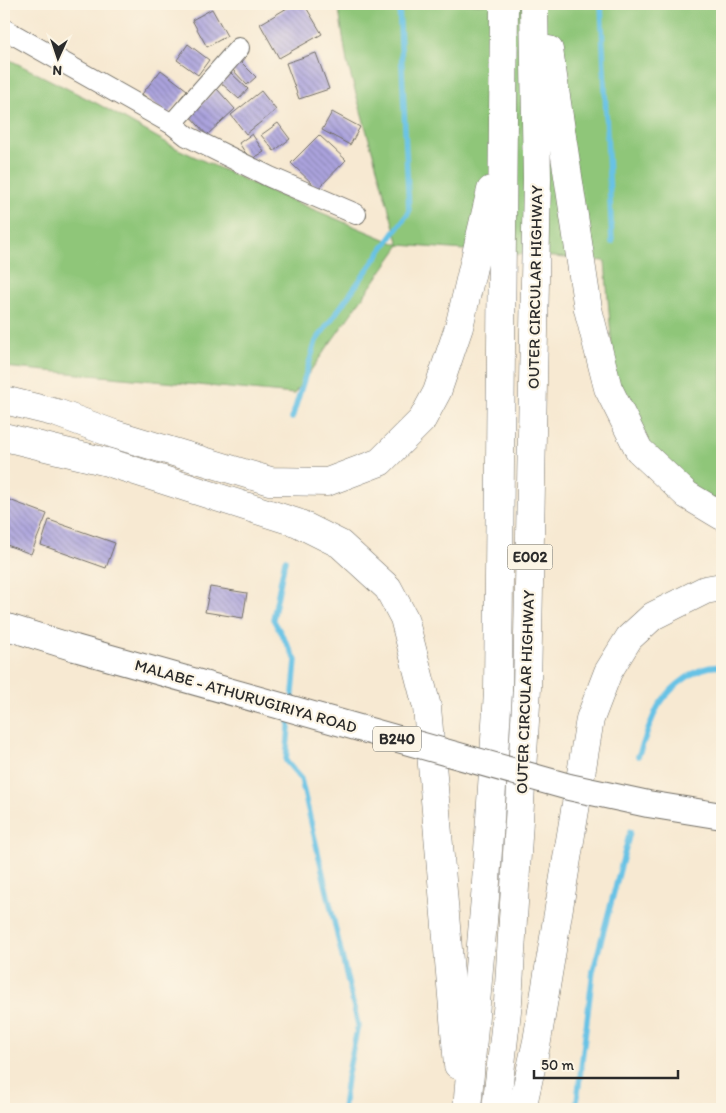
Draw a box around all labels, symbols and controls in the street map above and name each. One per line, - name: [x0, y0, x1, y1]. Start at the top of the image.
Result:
- north arrow: [32, 32, 82, 82]
- text: N: [52, 62, 63, 79]
- street label: OUTER CIRCULAR HIGHWAY: [524, 185, 546, 389]
- road number: E002: [508, 544, 552, 570]
- street label: OUTER CIRCULAR HIGHWAY: [512, 590, 538, 794]
- street label: MALABE - ATHURUGIRIYA ROAD: [133, 655, 359, 737]
- road number: B240: [373, 726, 421, 752]
- scale bar: [534, 1048, 677, 1080]
- text: 50 m: [541, 1056, 574, 1074]

